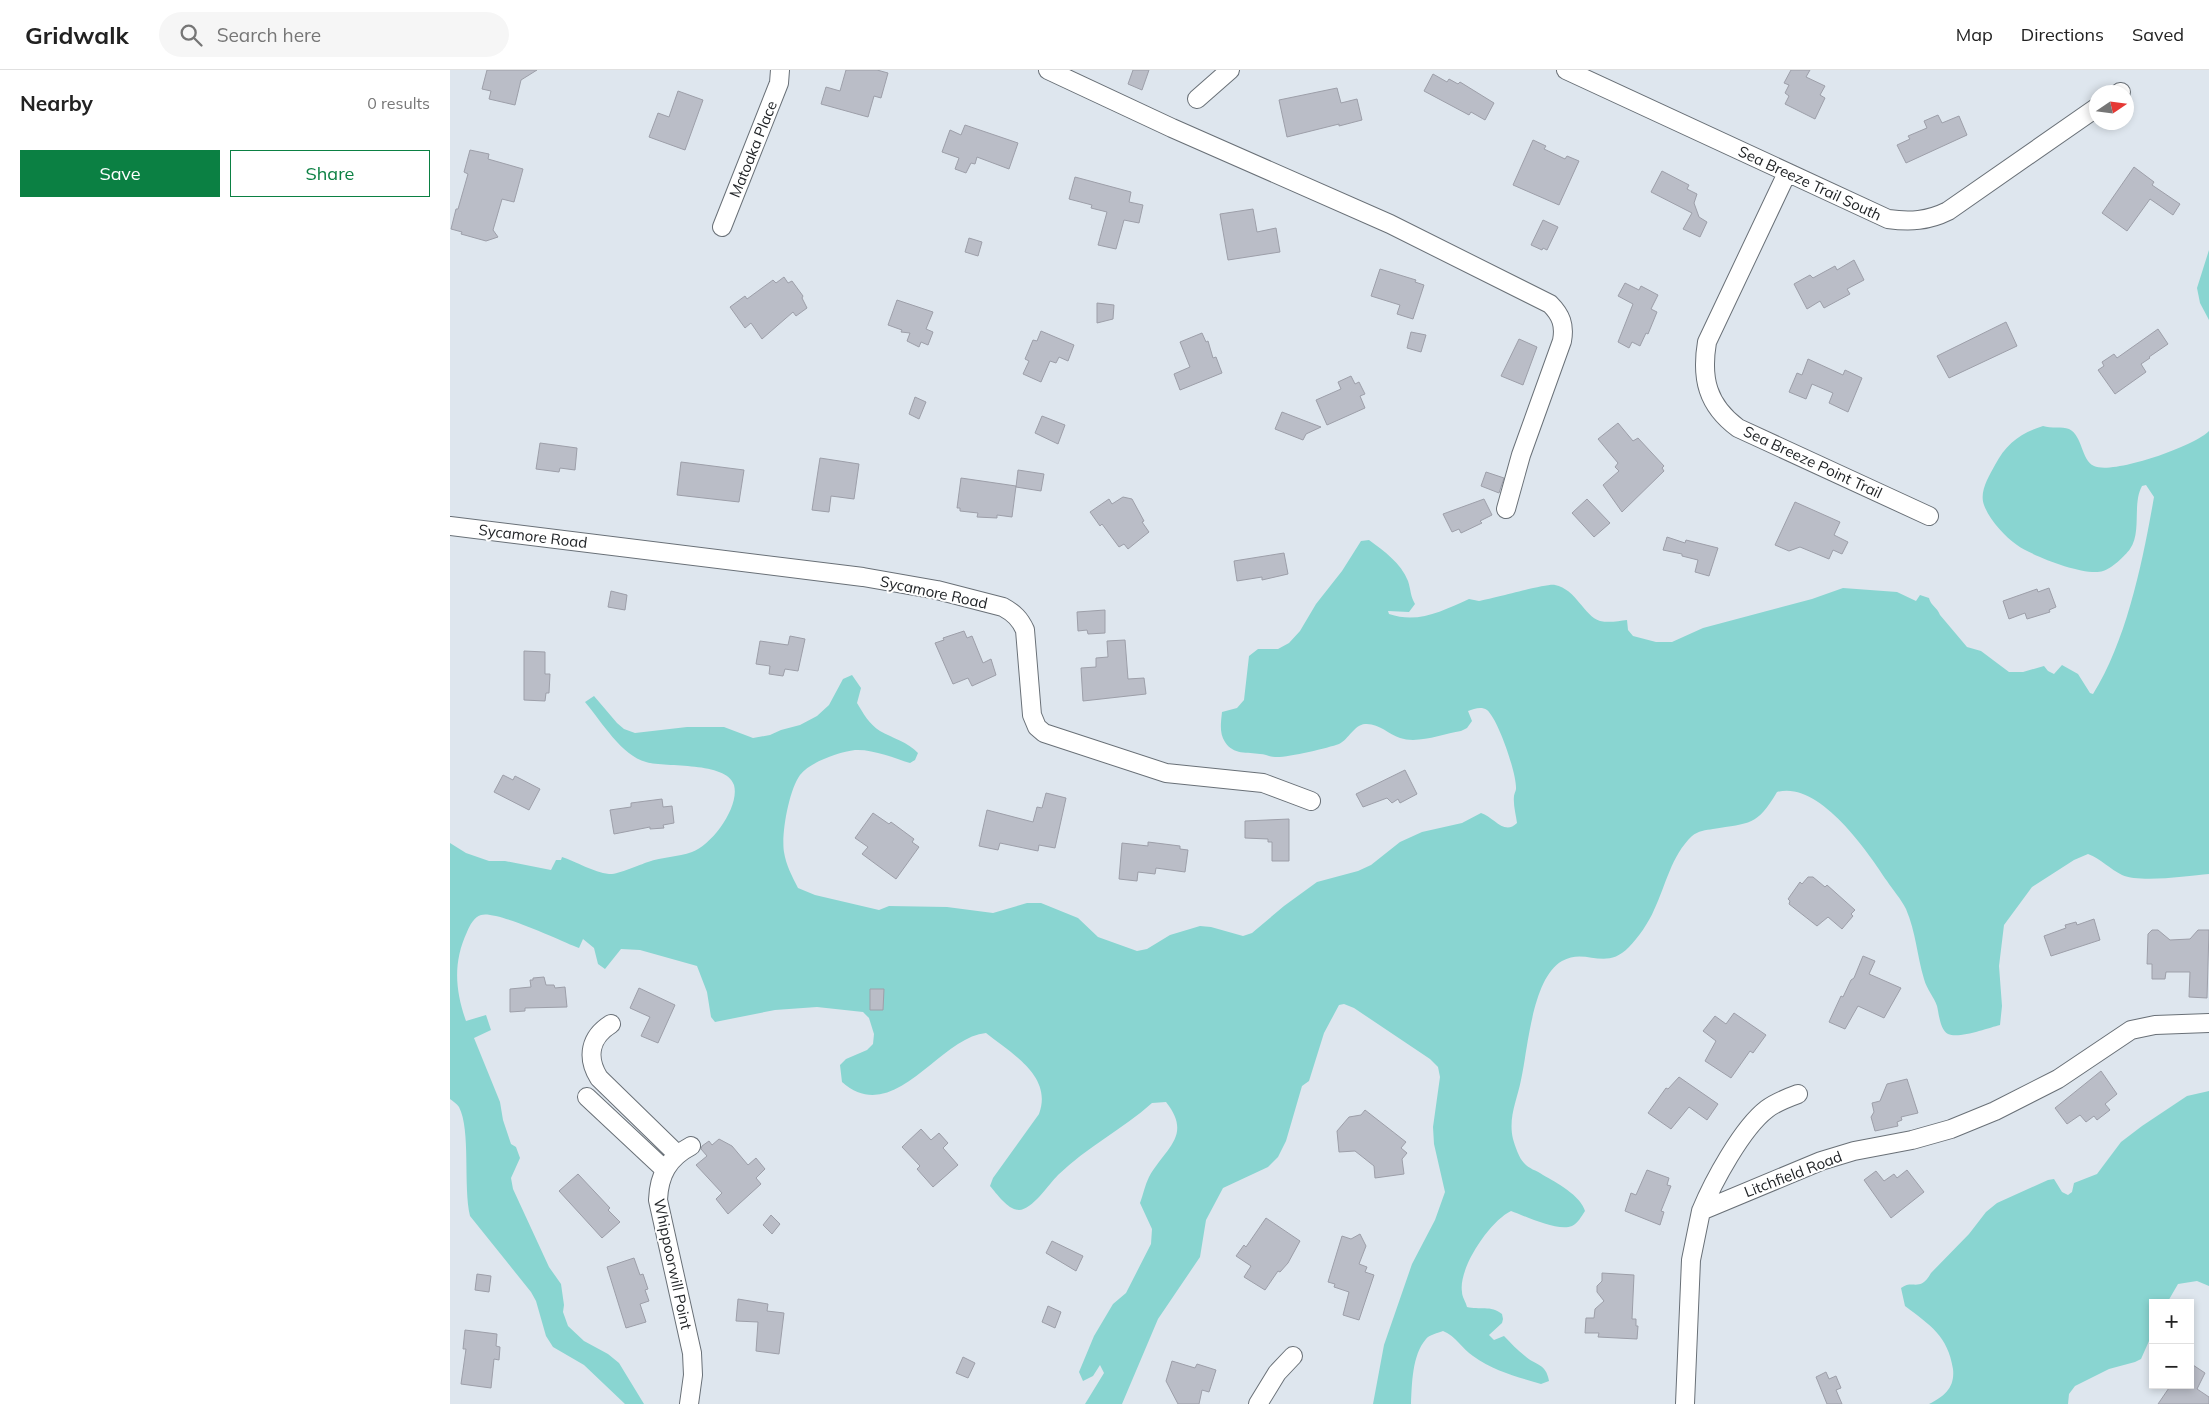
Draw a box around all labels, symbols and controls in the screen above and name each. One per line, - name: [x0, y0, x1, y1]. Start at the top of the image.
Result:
- search box: [159, 12, 509, 57]
- text: Gridwalk: [25, 20, 129, 50]
- icon: search: [177, 21, 205, 49]
- text: Search here: [217, 23, 321, 47]
- text: Map: [1956, 23, 1993, 46]
- text: Directions: [2021, 23, 2104, 46]
- text: Saved: [2132, 23, 2184, 46]
- north arrow: [2089, 85, 2134, 130]
- text: Nearby: [20, 90, 93, 116]
- text: 0 results: [367, 93, 430, 113]
- street label: Matoaka Place: [725, 98, 781, 200]
- street label: Sea Breeze Trail South: [1735, 141, 1885, 225]
- button: Save: [20, 150, 220, 197]
- button: Share: [230, 150, 430, 197]
- street label: Sea Breeze Point Trail: [1741, 421, 1885, 503]
- street label: Sycamore Road: [478, 520, 588, 552]
- street label: Sycamore Road: [879, 571, 989, 613]
- street label: Litchfield Road: [1741, 1147, 1845, 1201]
- street label: Whippoorwill Point: [650, 1197, 696, 1331]
- map controls: [2149, 1299, 2194, 1389]
- button: +: [2149, 1299, 2194, 1344]
- button: −: [2149, 1344, 2194, 1389]

